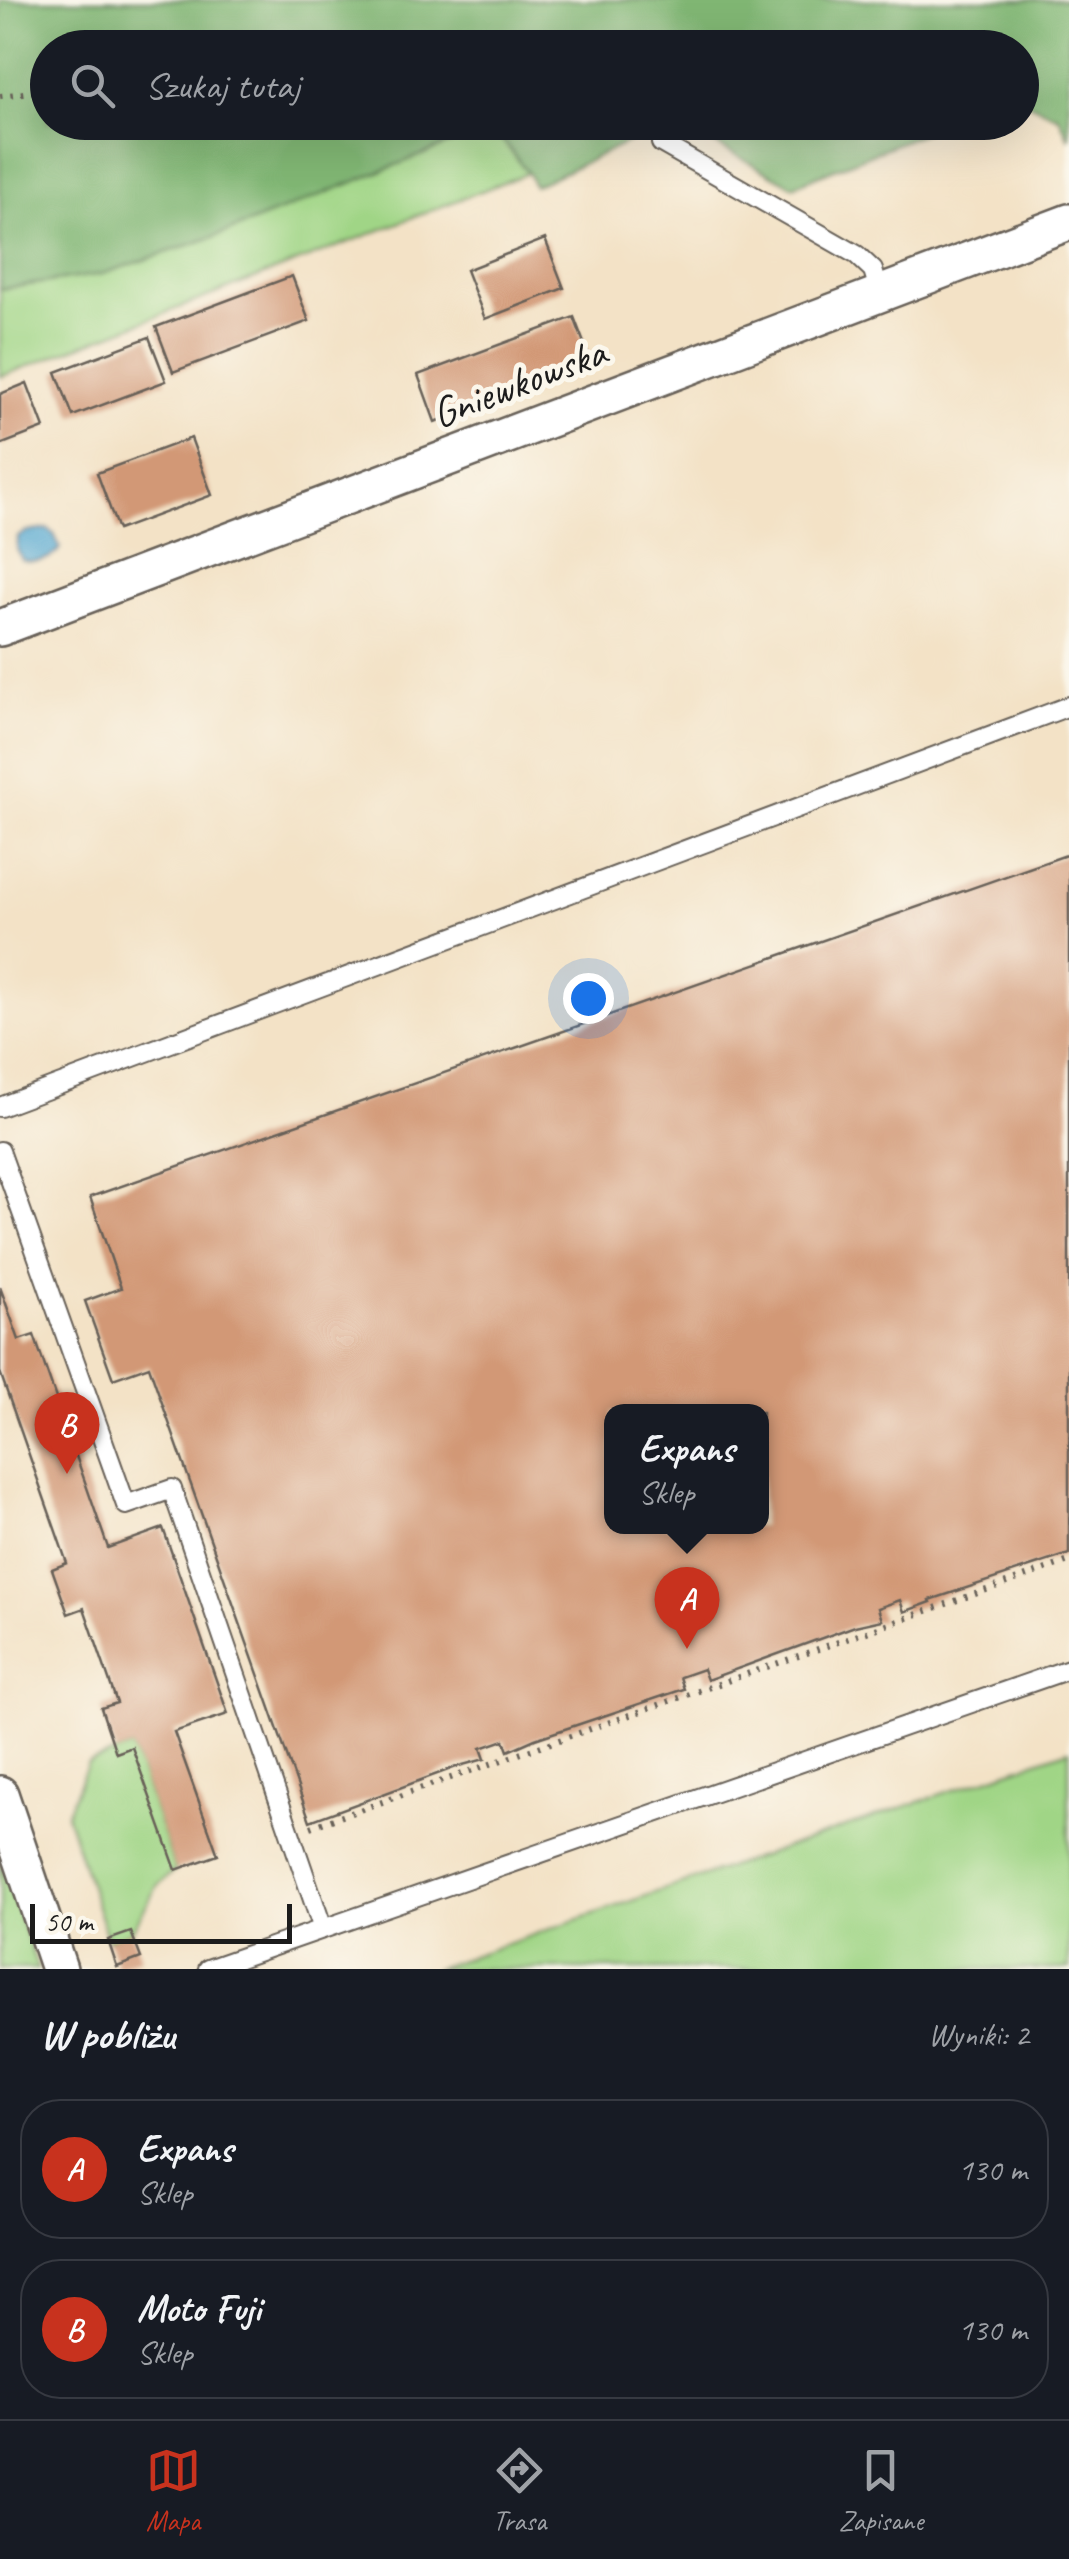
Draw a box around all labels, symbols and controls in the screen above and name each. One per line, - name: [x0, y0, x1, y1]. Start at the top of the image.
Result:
- search box: [30, 30, 1039, 140]
- icon: search: [65, 58, 120, 113]
- text: Szukaj tutaj: [145, 62, 300, 109]
- street label: Gniewkowska: [424, 325, 616, 440]
- your location: [563, 973, 614, 1024]
- pin: B: [34, 1392, 100, 1474]
- popup: [604, 1404, 769, 1534]
- text: Expans: [639, 1425, 734, 1472]
- text: Sklep: [639, 1472, 694, 1513]
- pin: A: [654, 1566, 720, 1649]
- scale bar: [30, 1899, 292, 1944]
- text: 50 m: [45, 1904, 93, 1939]
- text: W pobliżu: [40, 2008, 175, 2061]
- text: Wyniki: 2: [928, 2014, 1029, 2055]
- text: Expans: [137, 2125, 233, 2172]
- text: A: [66, 2149, 83, 2190]
- text: 130 m: [958, 2149, 1027, 2190]
- text: Sklep: [137, 2172, 192, 2213]
- text: Moto Fuji: [137, 2285, 261, 2332]
- text: B: [66, 2309, 83, 2350]
- text: 130 m: [958, 2309, 1027, 2350]
- text: Sklep: [137, 2332, 192, 2373]
- tab: Mapa: [146, 2443, 201, 2538]
- tab: Trasa: [492, 2443, 547, 2538]
- tab: Zapisane: [838, 2443, 923, 2538]

